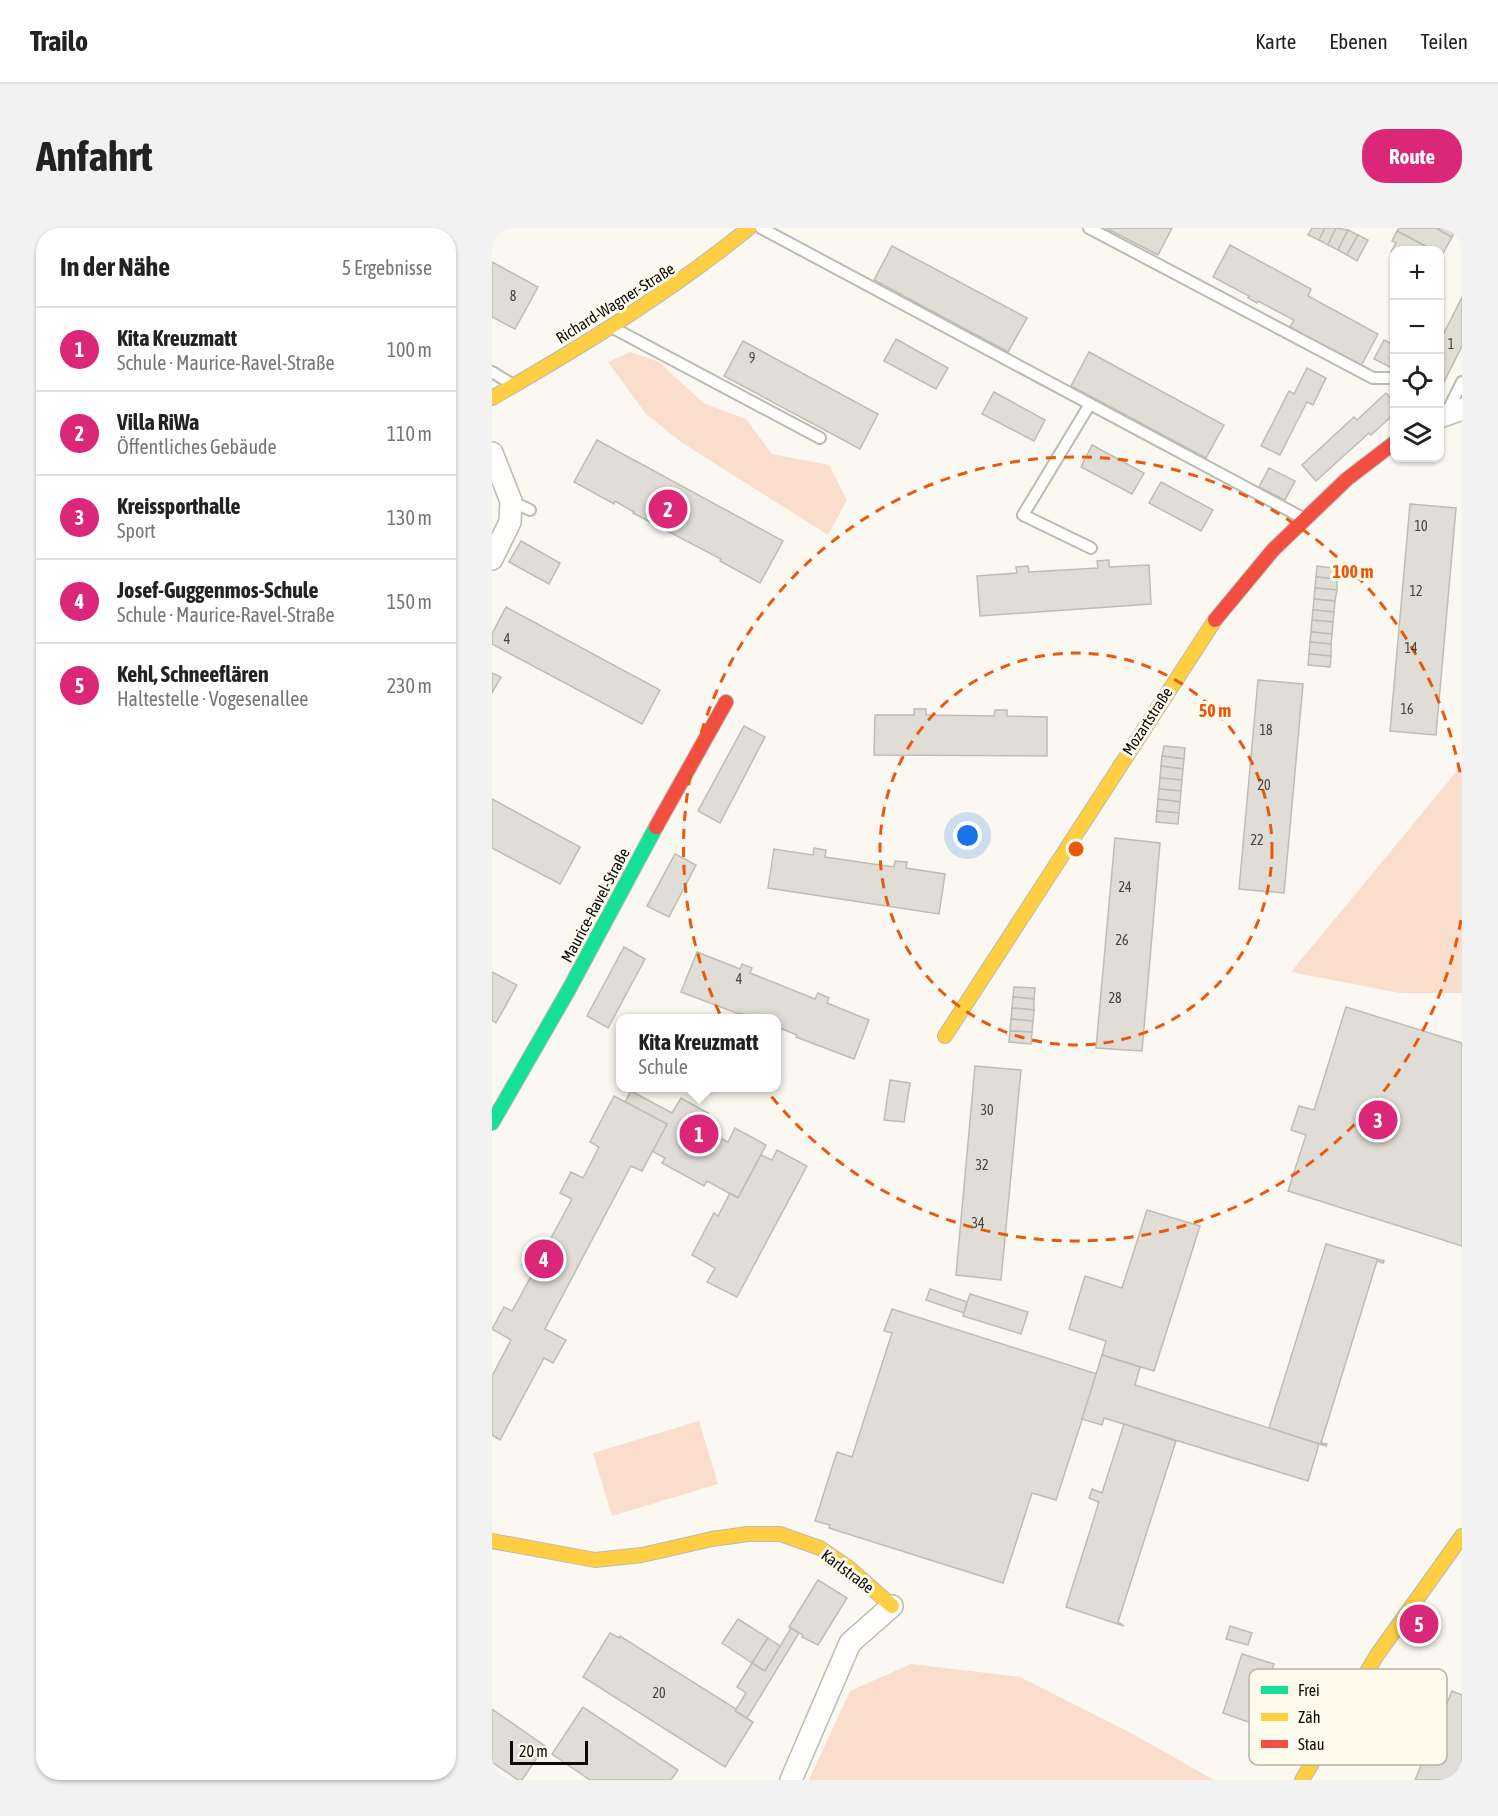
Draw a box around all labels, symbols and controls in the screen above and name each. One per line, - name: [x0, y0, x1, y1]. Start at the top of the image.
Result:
- text: Trailo: [30, 25, 88, 57]
- text: Karte: [1255, 29, 1296, 53]
- text: Ebenen: [1329, 29, 1388, 53]
- text: Teilen: [1421, 29, 1468, 53]
- button: Route: [1362, 129, 1462, 183]
- text: Anfahrt: [36, 132, 153, 180]
- map controls: [1390, 246, 1444, 462]
- button: +: [1390, 246, 1444, 300]
- text: In der Nähe: [60, 252, 170, 282]
- text: 5 Ergebnisse: [342, 256, 432, 279]
- street label: Richard-Wagner-Straße: [552, 259, 678, 348]
- house number: 8: [510, 288, 517, 304]
- button: −: [1390, 300, 1444, 354]
- text: Kita Kreuzmatt: [117, 325, 237, 351]
- house number: 1: [1448, 336, 1454, 352]
- text: 1: [75, 338, 84, 361]
- text: 100 m: [387, 338, 432, 361]
- house number: 9: [749, 350, 755, 366]
- text: Schule · Maurice-Ravel-Straße: [117, 351, 335, 374]
- button: locate: [1390, 354, 1444, 408]
- button: layers: [1390, 408, 1444, 462]
- text: Villa RiWa: [117, 409, 199, 435]
- text: 2: [75, 422, 84, 445]
- text: 110 m: [387, 422, 432, 445]
- text: Öffentliches Gebäude: [117, 435, 277, 458]
- pin: 2: [648, 486, 687, 532]
- text: Kreissporthalle: [117, 493, 241, 519]
- text: 3: [75, 506, 84, 529]
- text: 130 m: [387, 506, 432, 529]
- house number: 10: [1414, 518, 1428, 534]
- text: Sport: [117, 519, 156, 542]
- text: 100 m: [1333, 561, 1373, 582]
- text: Josef-Guggenmos-Schule: [117, 577, 318, 603]
- house number: 12: [1409, 583, 1423, 599]
- text: 4: [75, 590, 84, 613]
- text: 150 m: [387, 590, 432, 613]
- text: Schule · Maurice-Ravel-Straße: [117, 603, 335, 626]
- house number: 4: [504, 631, 511, 647]
- house number: 14: [1404, 640, 1418, 656]
- text: Kehl, Schneeflären: [117, 661, 269, 687]
- text: 5: [75, 674, 84, 697]
- text: 230 m: [387, 674, 432, 697]
- street label: Mozartstraße: [1118, 684, 1176, 758]
- text: Haltestelle · Vogesenallee: [117, 687, 308, 710]
- text: 50 m: [1199, 700, 1231, 721]
- house number: 16: [1400, 701, 1414, 717]
- house number: 18: [1259, 722, 1273, 738]
- house number: 20: [1257, 777, 1271, 793]
- your location: [953, 821, 982, 850]
- house number: 22: [1250, 832, 1264, 848]
- centre of rings: [1066, 839, 1086, 859]
- street label: Maurice-Ravel-Straße: [557, 845, 633, 965]
- house number: 24: [1118, 879, 1132, 895]
- house number: 26: [1115, 932, 1129, 948]
- house number: 4: [736, 971, 743, 987]
- house number: 28: [1108, 990, 1122, 1006]
- popup: [616, 1014, 781, 1092]
- text: Kita Kreuzmatt: [639, 1029, 758, 1055]
- text: Schule: [639, 1055, 688, 1078]
- pin: 3: [1358, 1098, 1398, 1142]
- house number: 30: [980, 1102, 994, 1118]
- pin: 1: [680, 1112, 718, 1156]
- house number: 32: [975, 1157, 989, 1173]
- house number: 34: [971, 1215, 985, 1231]
- pin: 4: [524, 1236, 564, 1282]
- street label: Karlstraße: [818, 1546, 878, 1596]
- pin: 5: [1400, 1602, 1438, 1646]
- legend: [1249, 1669, 1447, 1765]
- text: Frei: [1298, 1681, 1320, 1699]
- house number: 20: [652, 1685, 666, 1701]
- text: Zäh: [1298, 1708, 1320, 1726]
- text: Stau: [1298, 1735, 1325, 1753]
- scale bar: [510, 1738, 588, 1766]
- text: 20 m: [519, 1742, 548, 1760]

